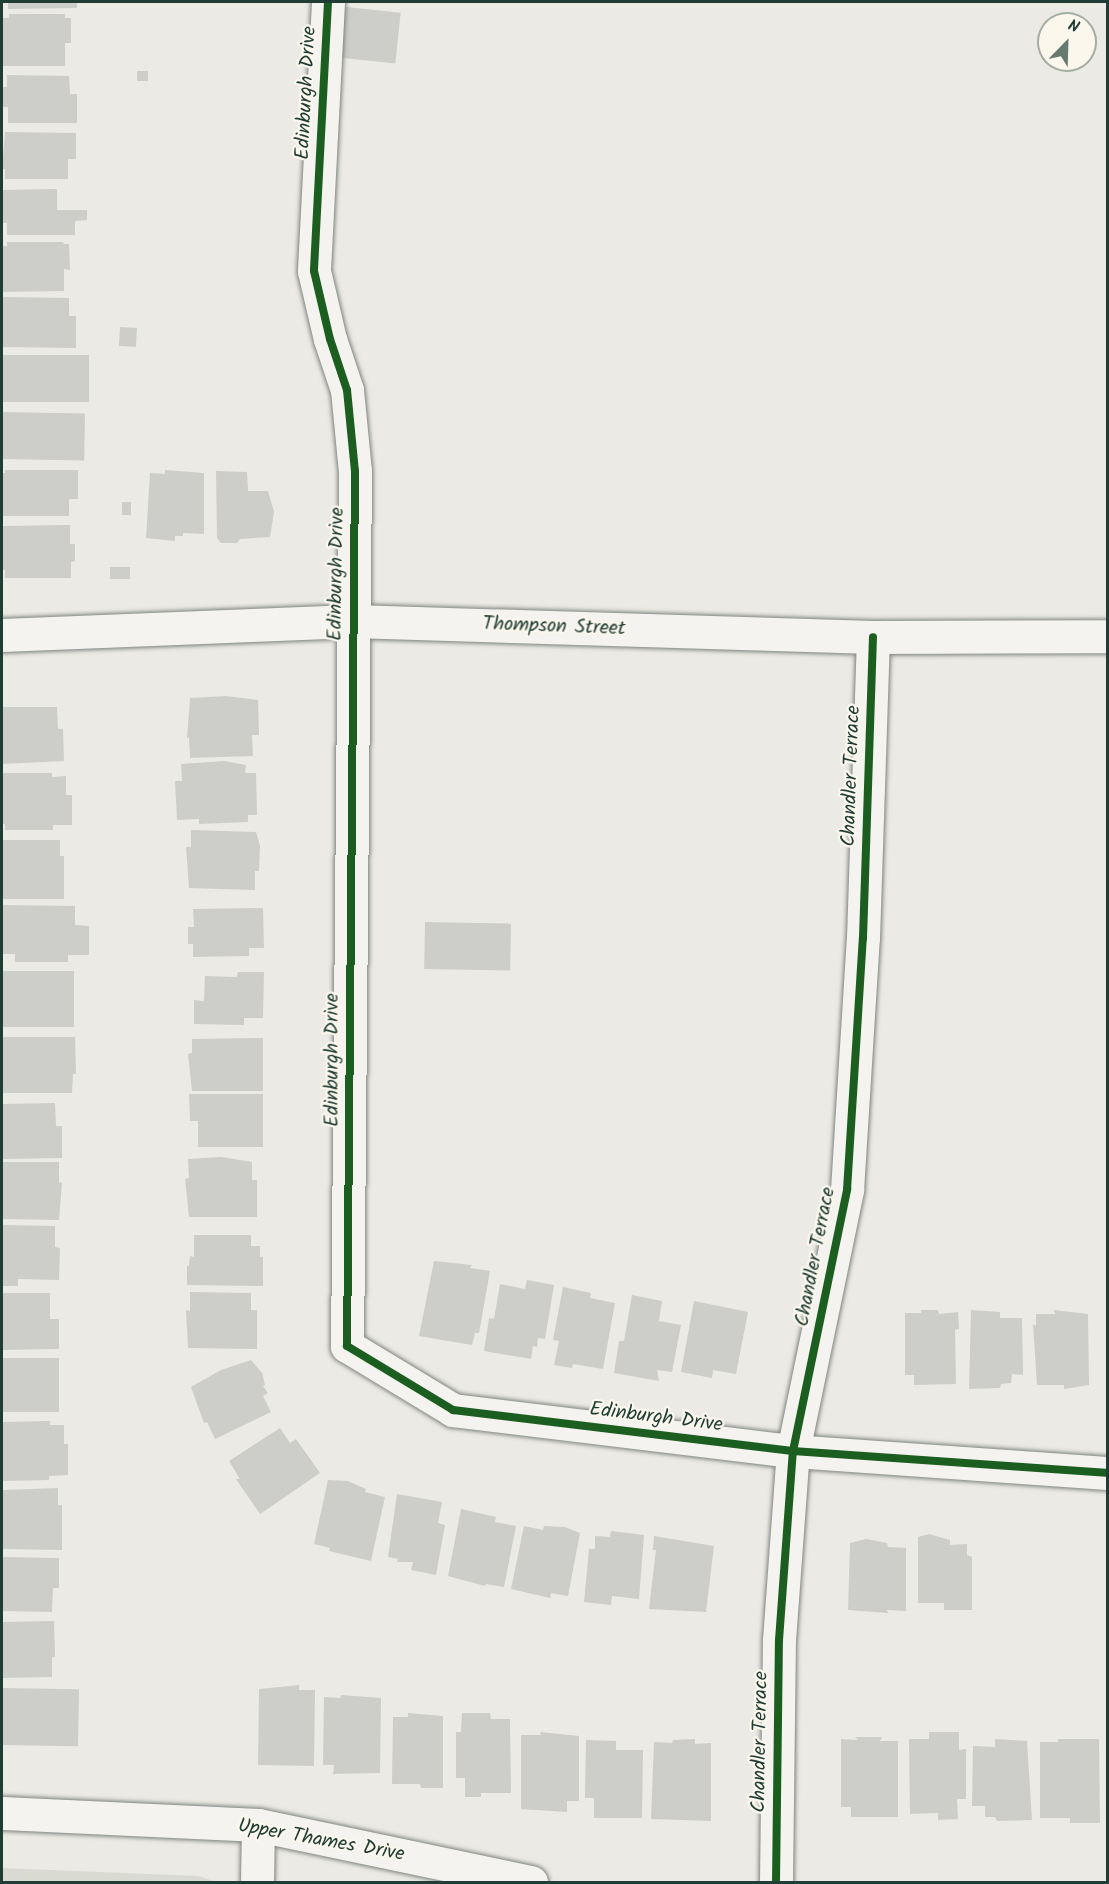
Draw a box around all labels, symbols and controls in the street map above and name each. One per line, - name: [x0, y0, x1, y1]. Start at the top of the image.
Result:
- north arrow: [1037, 12, 1097, 72]
- text: N: [1064, 13, 1083, 40]
- street label: Edinburgh Drive: [292, 26, 322, 160]
- street label: Edinburgh Drive: [324, 507, 350, 641]
- street label: Thompson Street: [482, 613, 626, 641]
- street label: Chandler Terrace: [838, 705, 866, 847]
- street label: Edinburgh Drive: [321, 993, 345, 1127]
- street label: Chandler Terrace: [791, 1185, 841, 1329]
- street label: Edinburgh Drive: [588, 1398, 724, 1438]
- street label: Chandler Terrace: [748, 1671, 774, 1813]
- street label: Upper Thames Drive: [236, 1815, 406, 1867]

